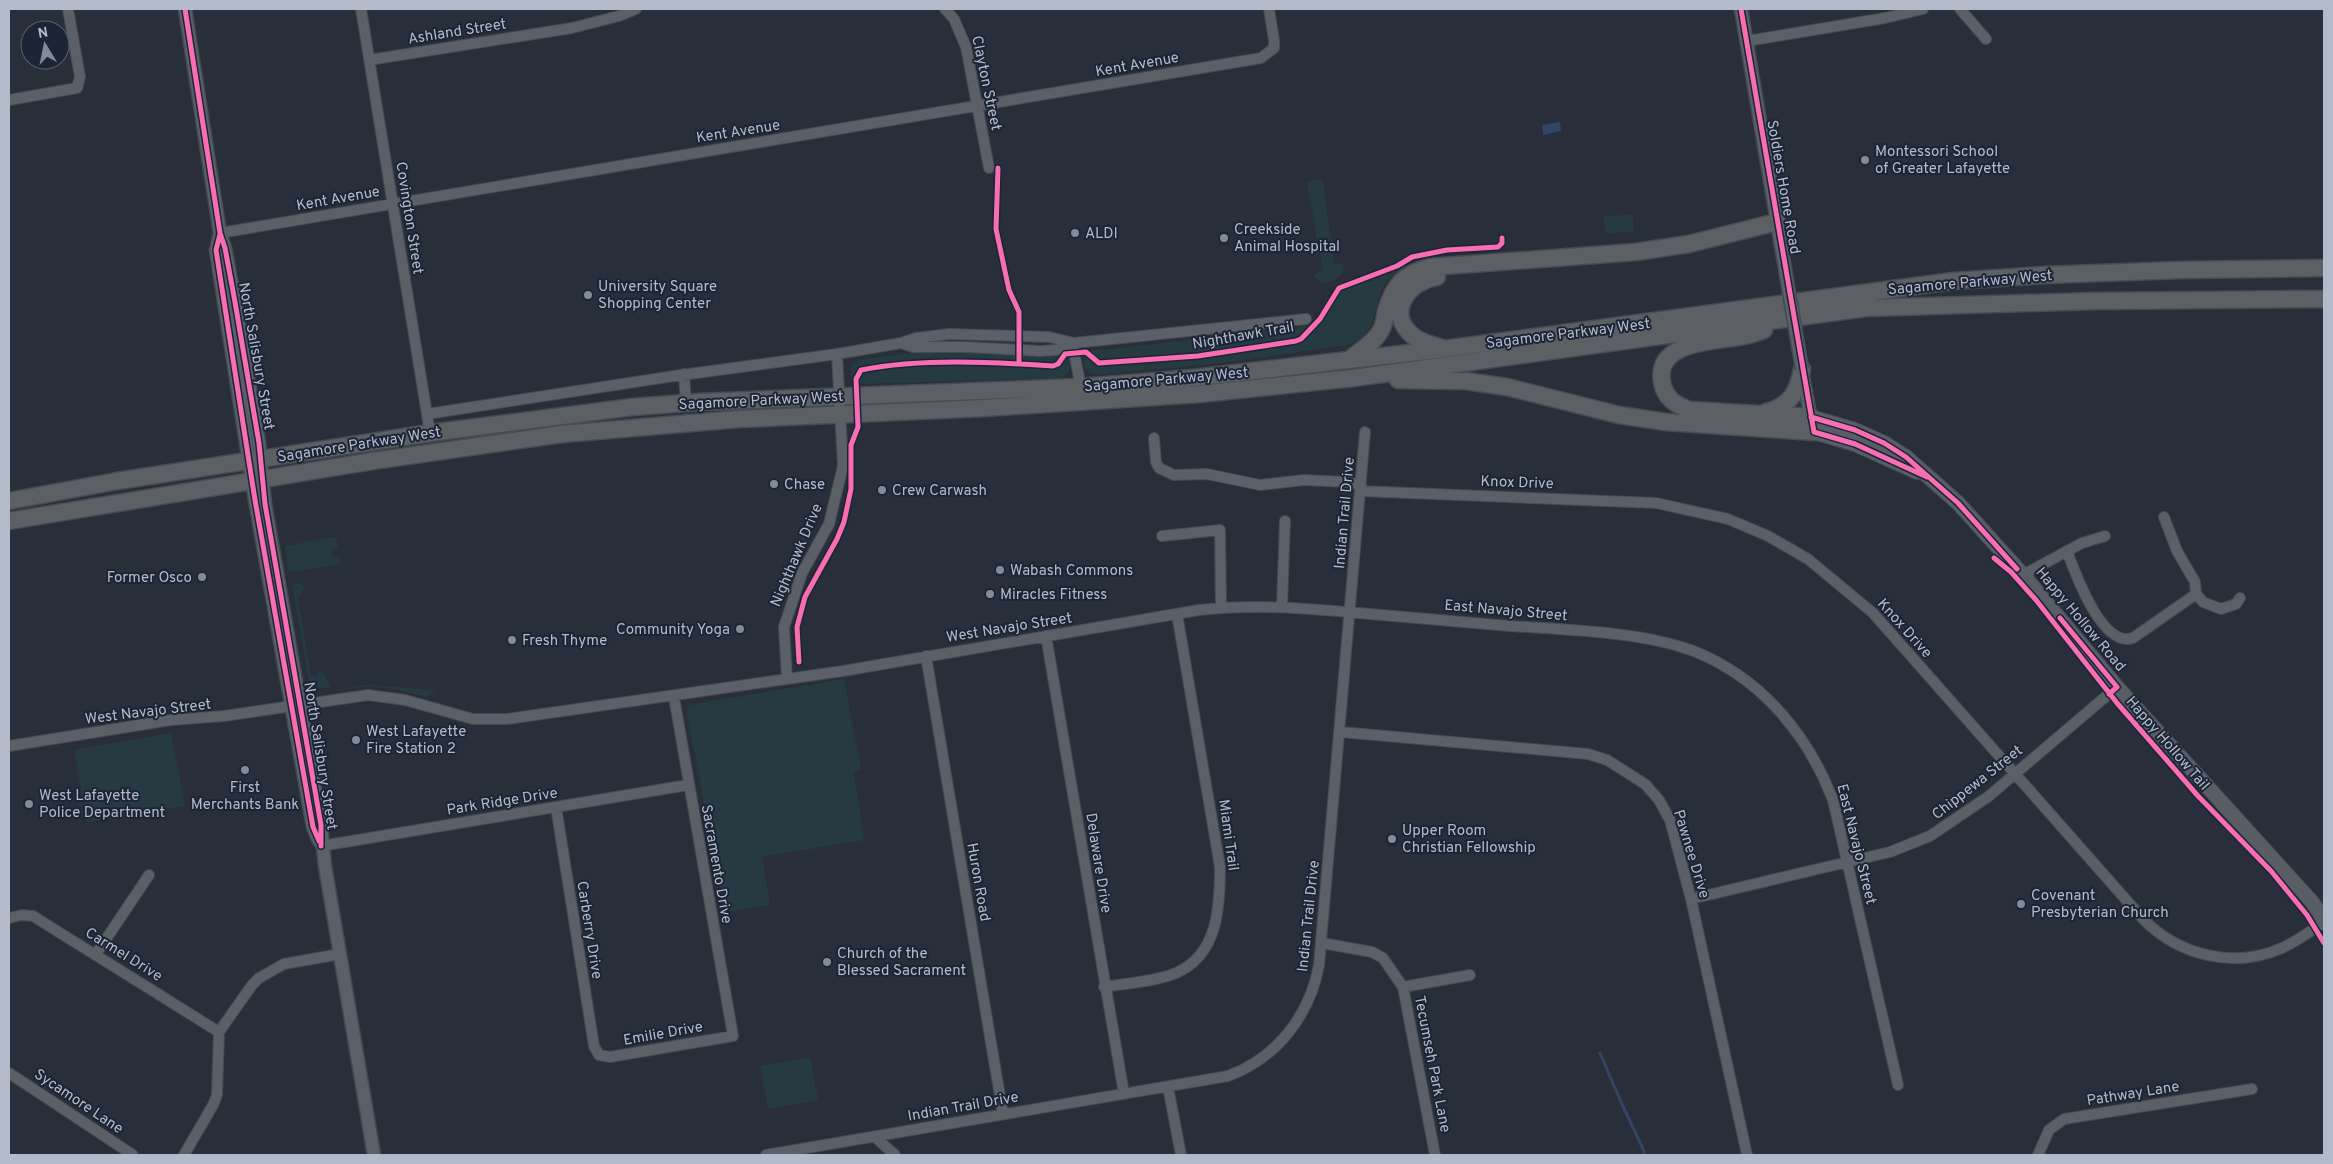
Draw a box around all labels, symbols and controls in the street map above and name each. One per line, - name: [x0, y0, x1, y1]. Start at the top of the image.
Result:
- street label: Ashland Street: [407, 15, 508, 50]
- north arrow: [20, 20, 70, 70]
- text: N: [37, 24, 49, 43]
- street label: Clayton Street: [966, 34, 1005, 133]
- street label: Kent Avenue: [1094, 49, 1181, 82]
- street label: Kent Avenue: [695, 116, 782, 148]
- street label: Soldiers Home Road: [1761, 119, 1804, 256]
- place label: Montessori School of Greater Lafayette: [1875, 143, 2010, 179]
- marker: Montessori School of Greater Lafayette: [1859, 154, 1871, 166]
- street label: Covington Street: [390, 161, 427, 276]
- street label: Kent Avenue: [295, 183, 382, 216]
- place label: Creekside Animal Hospital: [1234, 221, 1340, 257]
- place label: ALDI: [1085, 225, 1118, 244]
- marker: ALDI: [1069, 227, 1081, 239]
- marker: Creekside Animal Hospital: [1218, 232, 1230, 244]
- street label: Sagamore Parkway West: [1887, 267, 2053, 300]
- place label: University Square Shopping Center: [598, 278, 717, 314]
- street label: North Salisbury Street: [233, 281, 278, 432]
- marker: University Square Shopping Center: [582, 289, 594, 301]
- street label: Sagamore Parkway West: [1485, 315, 1651, 354]
- street label: Nighthawk Trail: [1191, 318, 1296, 355]
- street label: Sagamore Parkway West: [1083, 364, 1249, 397]
- street label: Sagamore Parkway West: [678, 388, 844, 415]
- street label: Sagamore Parkway West: [276, 423, 442, 468]
- street label: Indian Trail Drive: [1331, 456, 1360, 570]
- street label: Knox Drive: [1480, 473, 1554, 494]
- place label: Chase: [784, 476, 825, 495]
- marker: Chase: [768, 478, 780, 490]
- place label: Crew Carwash: [892, 482, 987, 501]
- marker: Crew Carwash: [876, 484, 888, 496]
- street label: Nighthawk Drive: [767, 501, 828, 610]
- place label: Wabash Commons: [1010, 562, 1133, 581]
- marker: Wabash Commons: [994, 564, 1006, 576]
- street label: Happy Hollow Road: [2031, 564, 2129, 676]
- place label: Former Osco: [107, 569, 192, 588]
- marker: Former Osco: [196, 571, 208, 583]
- place label: Miracles Fitness: [1000, 586, 1107, 605]
- marker: Miracles Fitness: [984, 588, 996, 600]
- street label: Knox Drive: [1872, 595, 1936, 663]
- street label: East Navajo Street: [1443, 597, 1568, 626]
- street label: West Navajo Street: [945, 609, 1073, 648]
- place label: Community Yoga: [616, 621, 730, 640]
- marker: Community Yoga: [734, 623, 746, 635]
- place label: Fresh Thyme: [522, 632, 607, 651]
- marker: Fresh Thyme: [506, 634, 518, 646]
- street label: North Salisbury Street: [298, 681, 341, 832]
- street label: Happy Hollow Tail: [2121, 693, 2213, 795]
- street label: West Navajo Street: [84, 695, 212, 730]
- place label: West Lafayette Fire Station 2: [366, 723, 466, 759]
- marker: West Lafayette Fire Station 2: [350, 734, 362, 746]
- street label: Chippewa Street: [1929, 742, 2027, 825]
- marker: First Merchants Bank: [239, 764, 251, 776]
- place label: First Merchants Bank: [191, 779, 299, 815]
- street label: East Navajo Street: [1831, 782, 1880, 907]
- street label: Park Ridge Drive: [445, 784, 559, 821]
- place label: West Lafayette Police Department: [39, 787, 165, 823]
- marker: West Lafayette Police Department: [23, 798, 35, 810]
- street label: Miami Trail: [1213, 798, 1242, 872]
- street label: Sacramento Drive: [696, 803, 735, 925]
- street label: Pawnee Drive: [1668, 808, 1713, 901]
- street label: Delaware Drive: [1080, 812, 1115, 915]
- place label: Upper Room Christian Fellowship: [1402, 822, 1536, 858]
- marker: Upper Room Christian Fellowship: [1386, 833, 1398, 845]
- street label: Huron Road: [961, 841, 994, 923]
- street label: Indian Trail Drive: [1294, 859, 1325, 973]
- street label: Carberry Drive: [571, 880, 606, 981]
- place label: Covenant Presbyterian Church: [2031, 887, 2169, 923]
- marker: Covenant Presbyterian Church: [2015, 898, 2027, 910]
- street label: Carmel Drive: [81, 924, 165, 987]
- place label: Church of the Blessed Sacrament: [837, 945, 966, 981]
- marker: Church of the Blessed Sacrament: [821, 956, 833, 968]
- street label: Tecumseh Park Lane: [1409, 994, 1454, 1134]
- street label: Emilie Drive: [622, 1018, 704, 1051]
- street label: Sycamore Lane: [30, 1065, 126, 1139]
- street label: Pathway Lane: [2086, 1078, 2181, 1111]
- street label: Indian Trail Drive: [906, 1088, 1020, 1127]

